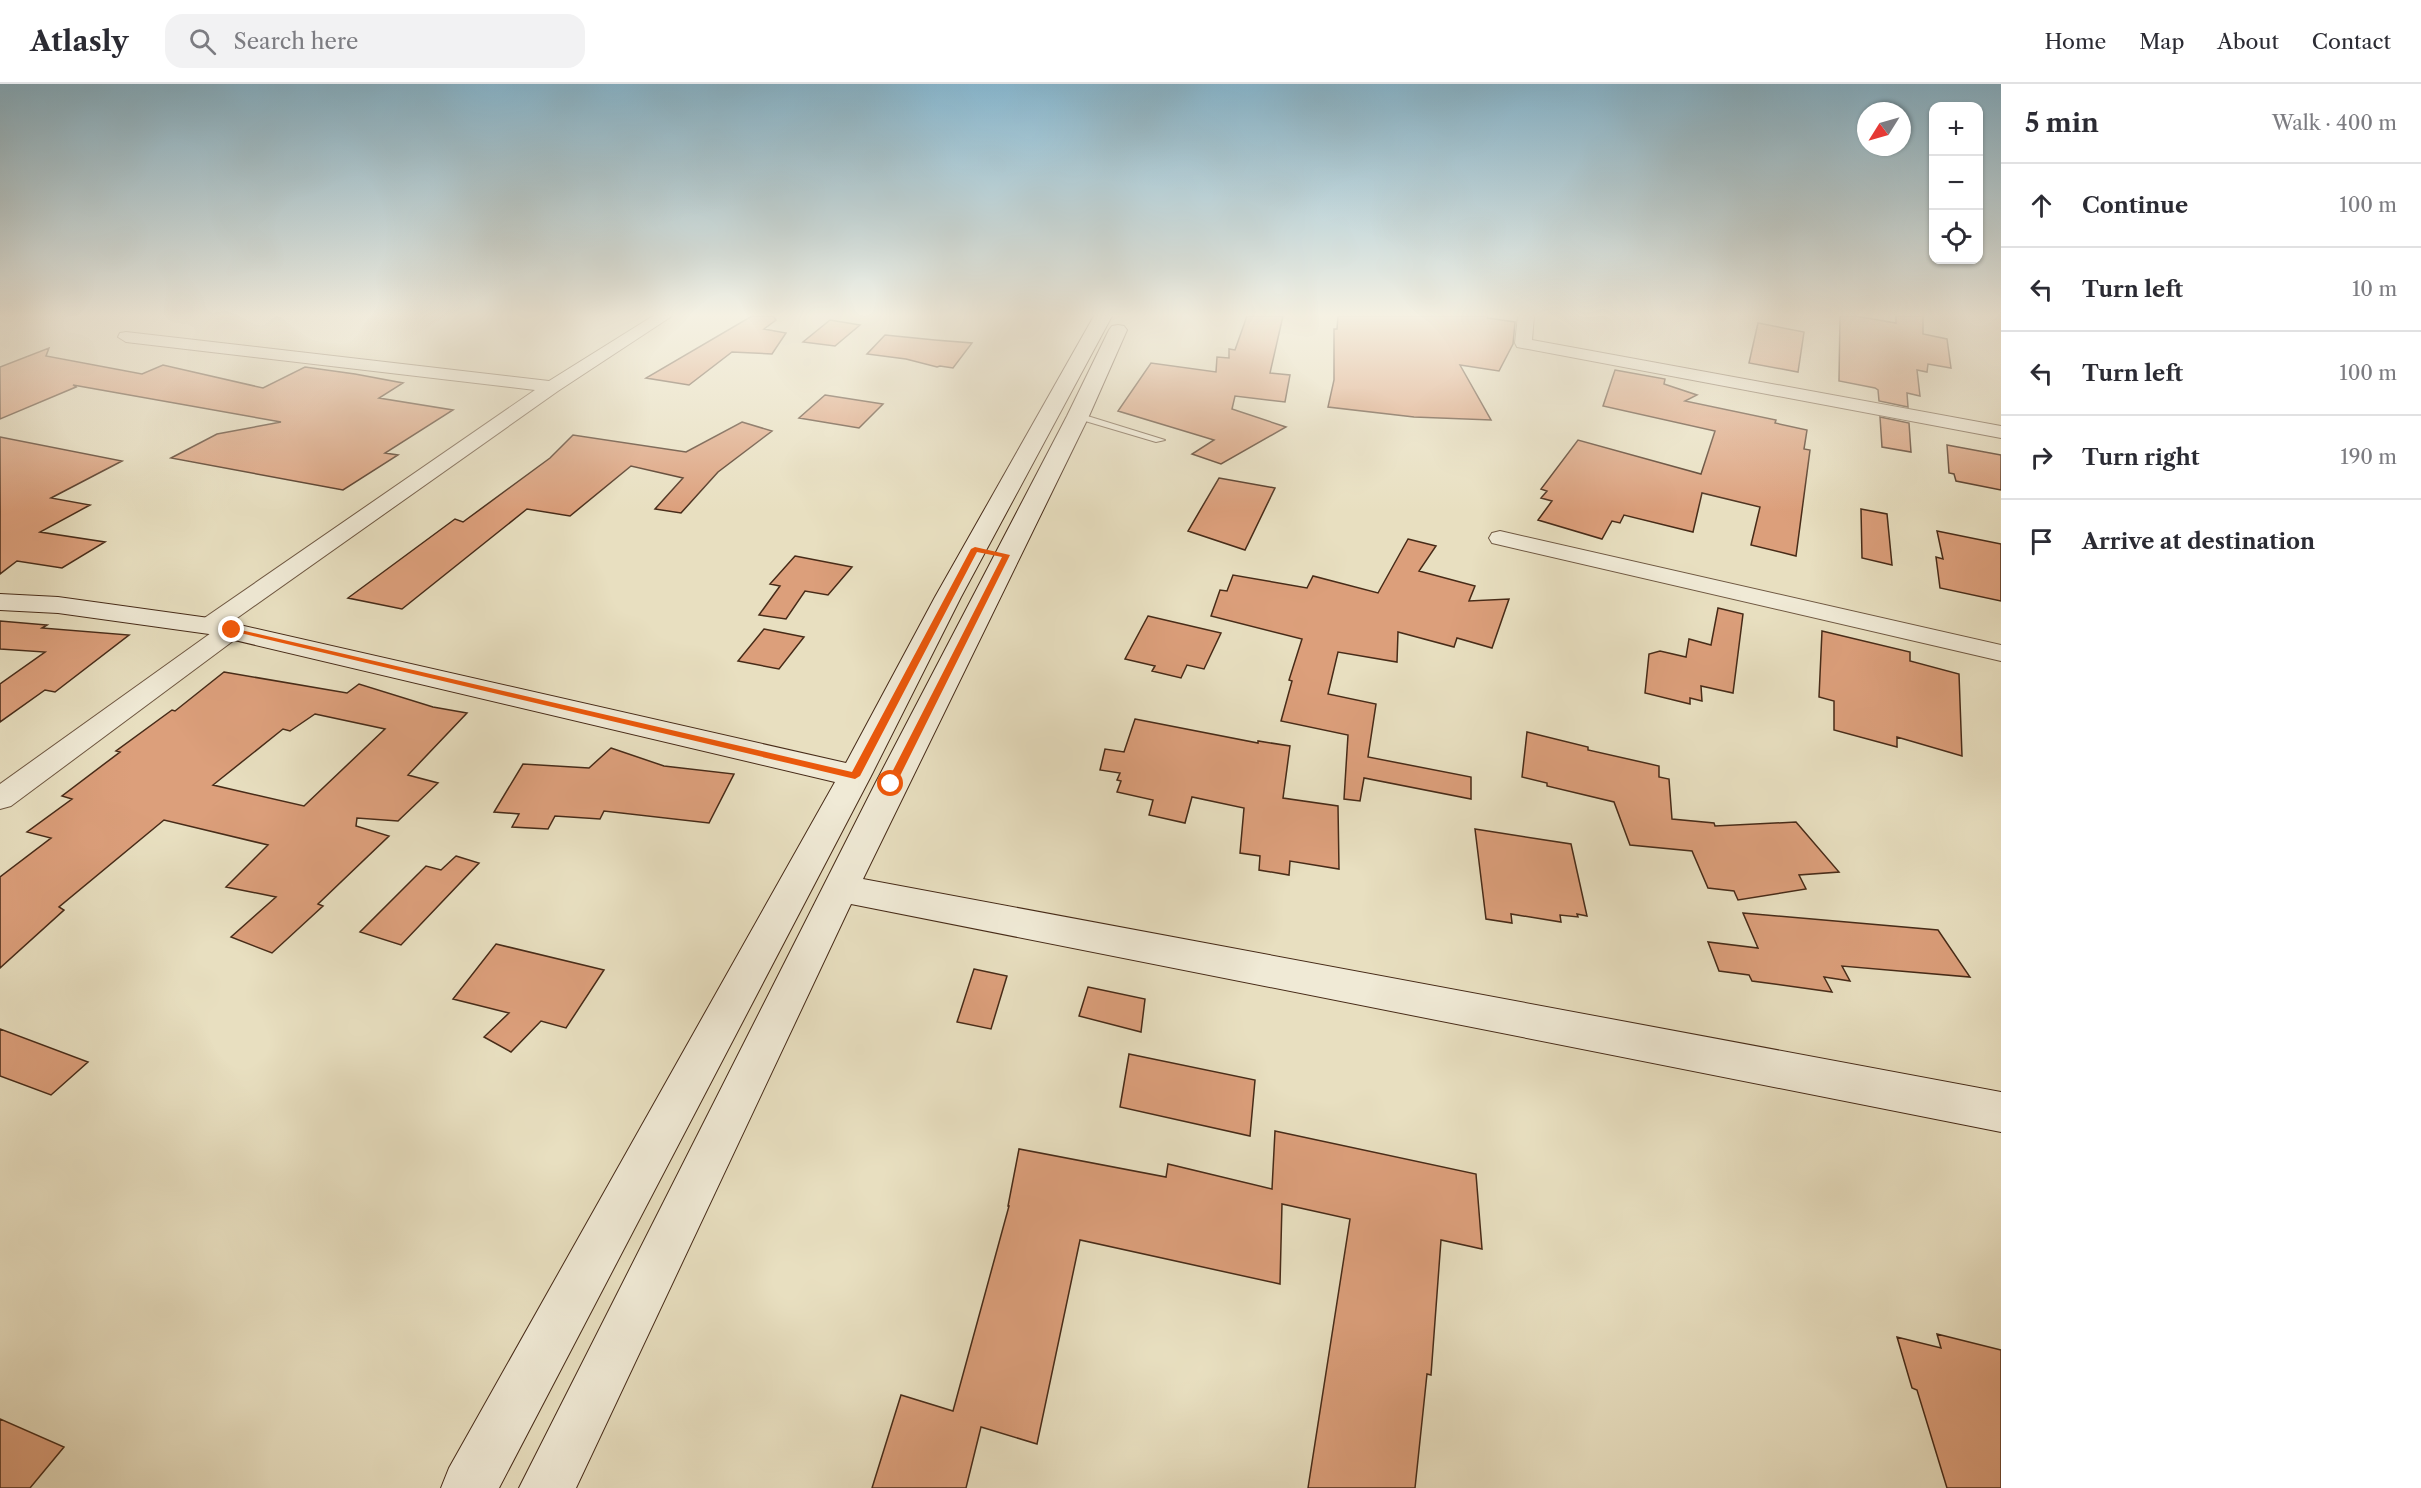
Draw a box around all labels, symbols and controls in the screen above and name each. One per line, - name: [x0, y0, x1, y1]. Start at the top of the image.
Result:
- search box: [165, 14, 585, 68]
- text: Atlasly: [30, 24, 129, 58]
- icon: search: [186, 25, 219, 58]
- text: Search here: [234, 28, 358, 55]
- text: Home: [2045, 29, 2106, 54]
- text: Map: [2139, 29, 2184, 54]
- text: About: [2217, 29, 2279, 54]
- text: Contact: [2312, 29, 2391, 54]
- north arrow: [1857, 102, 1911, 156]
- map controls: [1929, 102, 1983, 264]
- button: +: [1929, 102, 1983, 156]
- text: 5 min: [2025, 107, 2099, 139]
- text: Walk · 400 m: [2272, 111, 2397, 135]
- button: −: [1929, 156, 1983, 210]
- icon: ahead: [2025, 189, 2058, 222]
- text: Continue: [2082, 192, 2188, 219]
- text: 100 m: [2339, 193, 2397, 217]
- button: locate: [1929, 210, 1983, 264]
- icon: left: [2025, 273, 2058, 306]
- text: Turn left: [2082, 276, 2183, 303]
- text: 10 m: [2352, 277, 2397, 301]
- icon: left: [2025, 357, 2058, 390]
- text: Turn left: [2082, 360, 2183, 387]
- text: 100 m: [2339, 361, 2397, 385]
- icon: right: [2025, 441, 2058, 474]
- text: Turn right: [2082, 444, 2200, 471]
- text: 190 m: [2340, 445, 2397, 469]
- icon: arrive: [2025, 525, 2058, 558]
- text: Arrive at destination: [2082, 528, 2315, 555]
- route end: [218, 616, 244, 642]
- route start: [877, 770, 903, 796]

